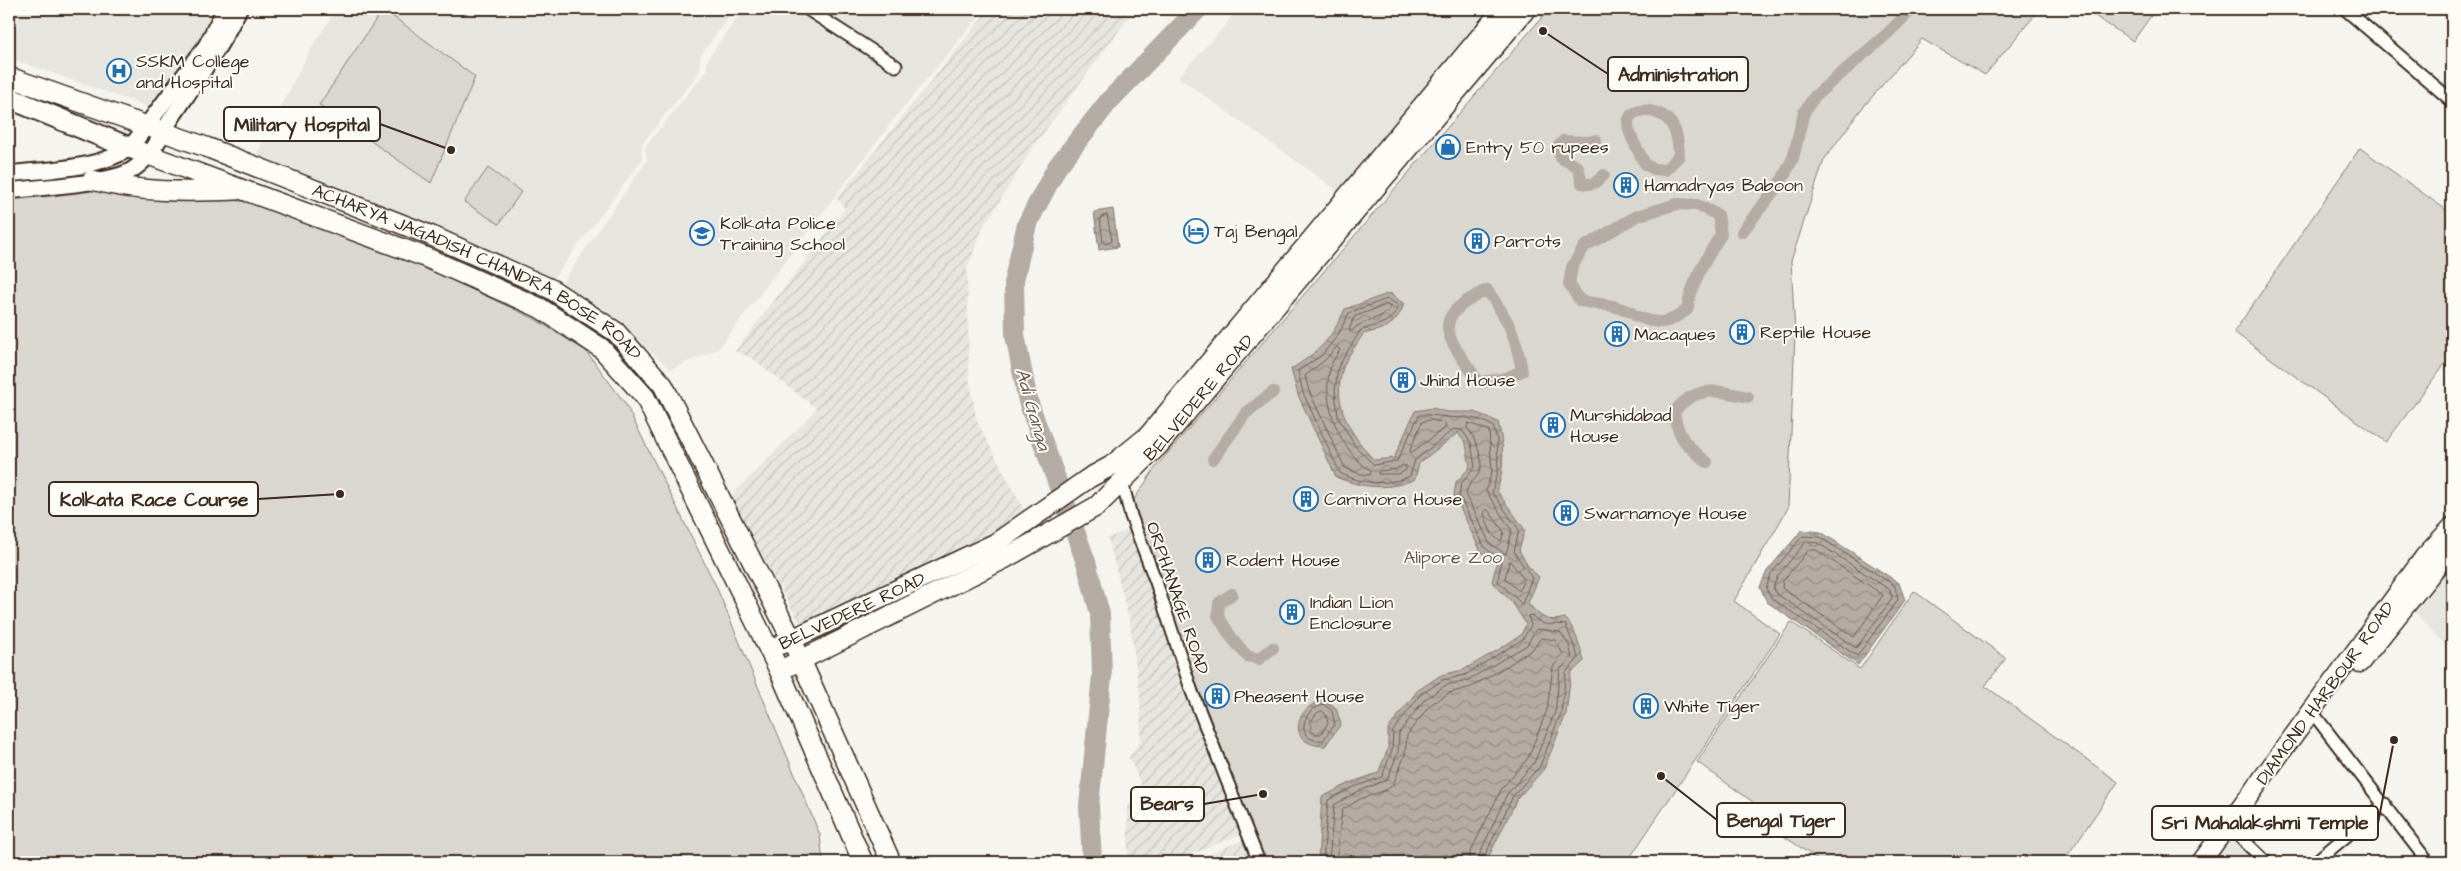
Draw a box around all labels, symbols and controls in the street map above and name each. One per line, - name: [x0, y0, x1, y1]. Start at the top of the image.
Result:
- place label: SSKM College and Hospital: [136, 49, 250, 95]
- callout: Administration: [1608, 57, 1748, 91]
- hospital icon: SSKM College and Hospital: [106, 58, 132, 84]
- text: Administration: [1618, 62, 1739, 89]
- callout: Military Hospital: [224, 107, 380, 141]
- text: Military Hospital: [234, 112, 370, 140]
- shop icon: Entry 50 rupees: [1435, 134, 1461, 160]
- place label: Entry 50 rupees: [1466, 135, 1609, 161]
- building icon: Hamadryas Baboon: [1613, 172, 1639, 198]
- place label: Hamadryas Baboon: [1644, 173, 1803, 199]
- street label: ACHARYA JAGADISH CHANDRA BOSE ROAD: [309, 178, 647, 366]
- place label: Kolkata Police Training School: [720, 211, 845, 258]
- hotel icon: Taj Bengal: [1183, 218, 1209, 244]
- place label: Taj Bengal: [1214, 219, 1298, 245]
- school or university icon: Kolkata Police Training School: [689, 220, 715, 246]
- building icon: Parrots: [1464, 228, 1490, 254]
- place label: Parrots: [1494, 229, 1561, 254]
- building icon: Reptile House: [1729, 319, 1755, 345]
- place label: Reptile House: [1760, 320, 1872, 345]
- building icon: Macaques: [1604, 321, 1630, 347]
- place label: Macaques: [1634, 322, 1716, 347]
- street label: BELVEDERE ROAD: [1138, 329, 1260, 467]
- water label: Adi Ganga: [1008, 365, 1058, 455]
- building icon: Jhind House: [1390, 367, 1416, 393]
- place label: Jhind House: [1420, 368, 1516, 393]
- place label: Murshidabad House: [1570, 403, 1672, 449]
- building icon: Murshidabad House: [1540, 412, 1566, 438]
- callout: Kolkata Race Course: [49, 482, 258, 516]
- building icon: Carnivora House: [1293, 486, 1319, 512]
- text: Kolkata Race Course: [60, 487, 249, 514]
- place label: Carnivora House: [1324, 487, 1463, 512]
- building icon: Swarnamoye House: [1553, 500, 1579, 526]
- place label: Swarnamoye House: [1584, 501, 1748, 527]
- street label: ORPHANAGE ROAD: [1140, 518, 1216, 678]
- park label: Alipore Zoo: [1404, 545, 1502, 570]
- building icon: Rodent House: [1195, 547, 1221, 573]
- place label: Rodent House: [1226, 548, 1341, 573]
- street label: BELVEDERE ROAD: [775, 566, 930, 656]
- place label: Indian Lion Enclosure: [1310, 590, 1393, 636]
- street label: DIAMOND HARBOUR ROAD: [2250, 596, 2401, 790]
- building icon: Indian Lion Enclosure: [1279, 599, 1305, 625]
- building icon: Pheasent House: [1204, 683, 1230, 709]
- place label: Pheasent House: [1234, 684, 1365, 709]
- building icon: White Tiger: [1633, 693, 1659, 719]
- place label: White Tiger: [1664, 694, 1760, 720]
- callout: Bears: [1131, 787, 1204, 821]
- text: Bears: [1140, 791, 1194, 818]
- callout: Bengal Tiger: [1717, 803, 1845, 837]
- callout: Sri Mahalakshmi Temple: [2152, 806, 2378, 840]
- text: Bengal Tiger: [1727, 808, 1836, 836]
- text: Sri Mahalakshmi Temple: [2161, 810, 2369, 837]

